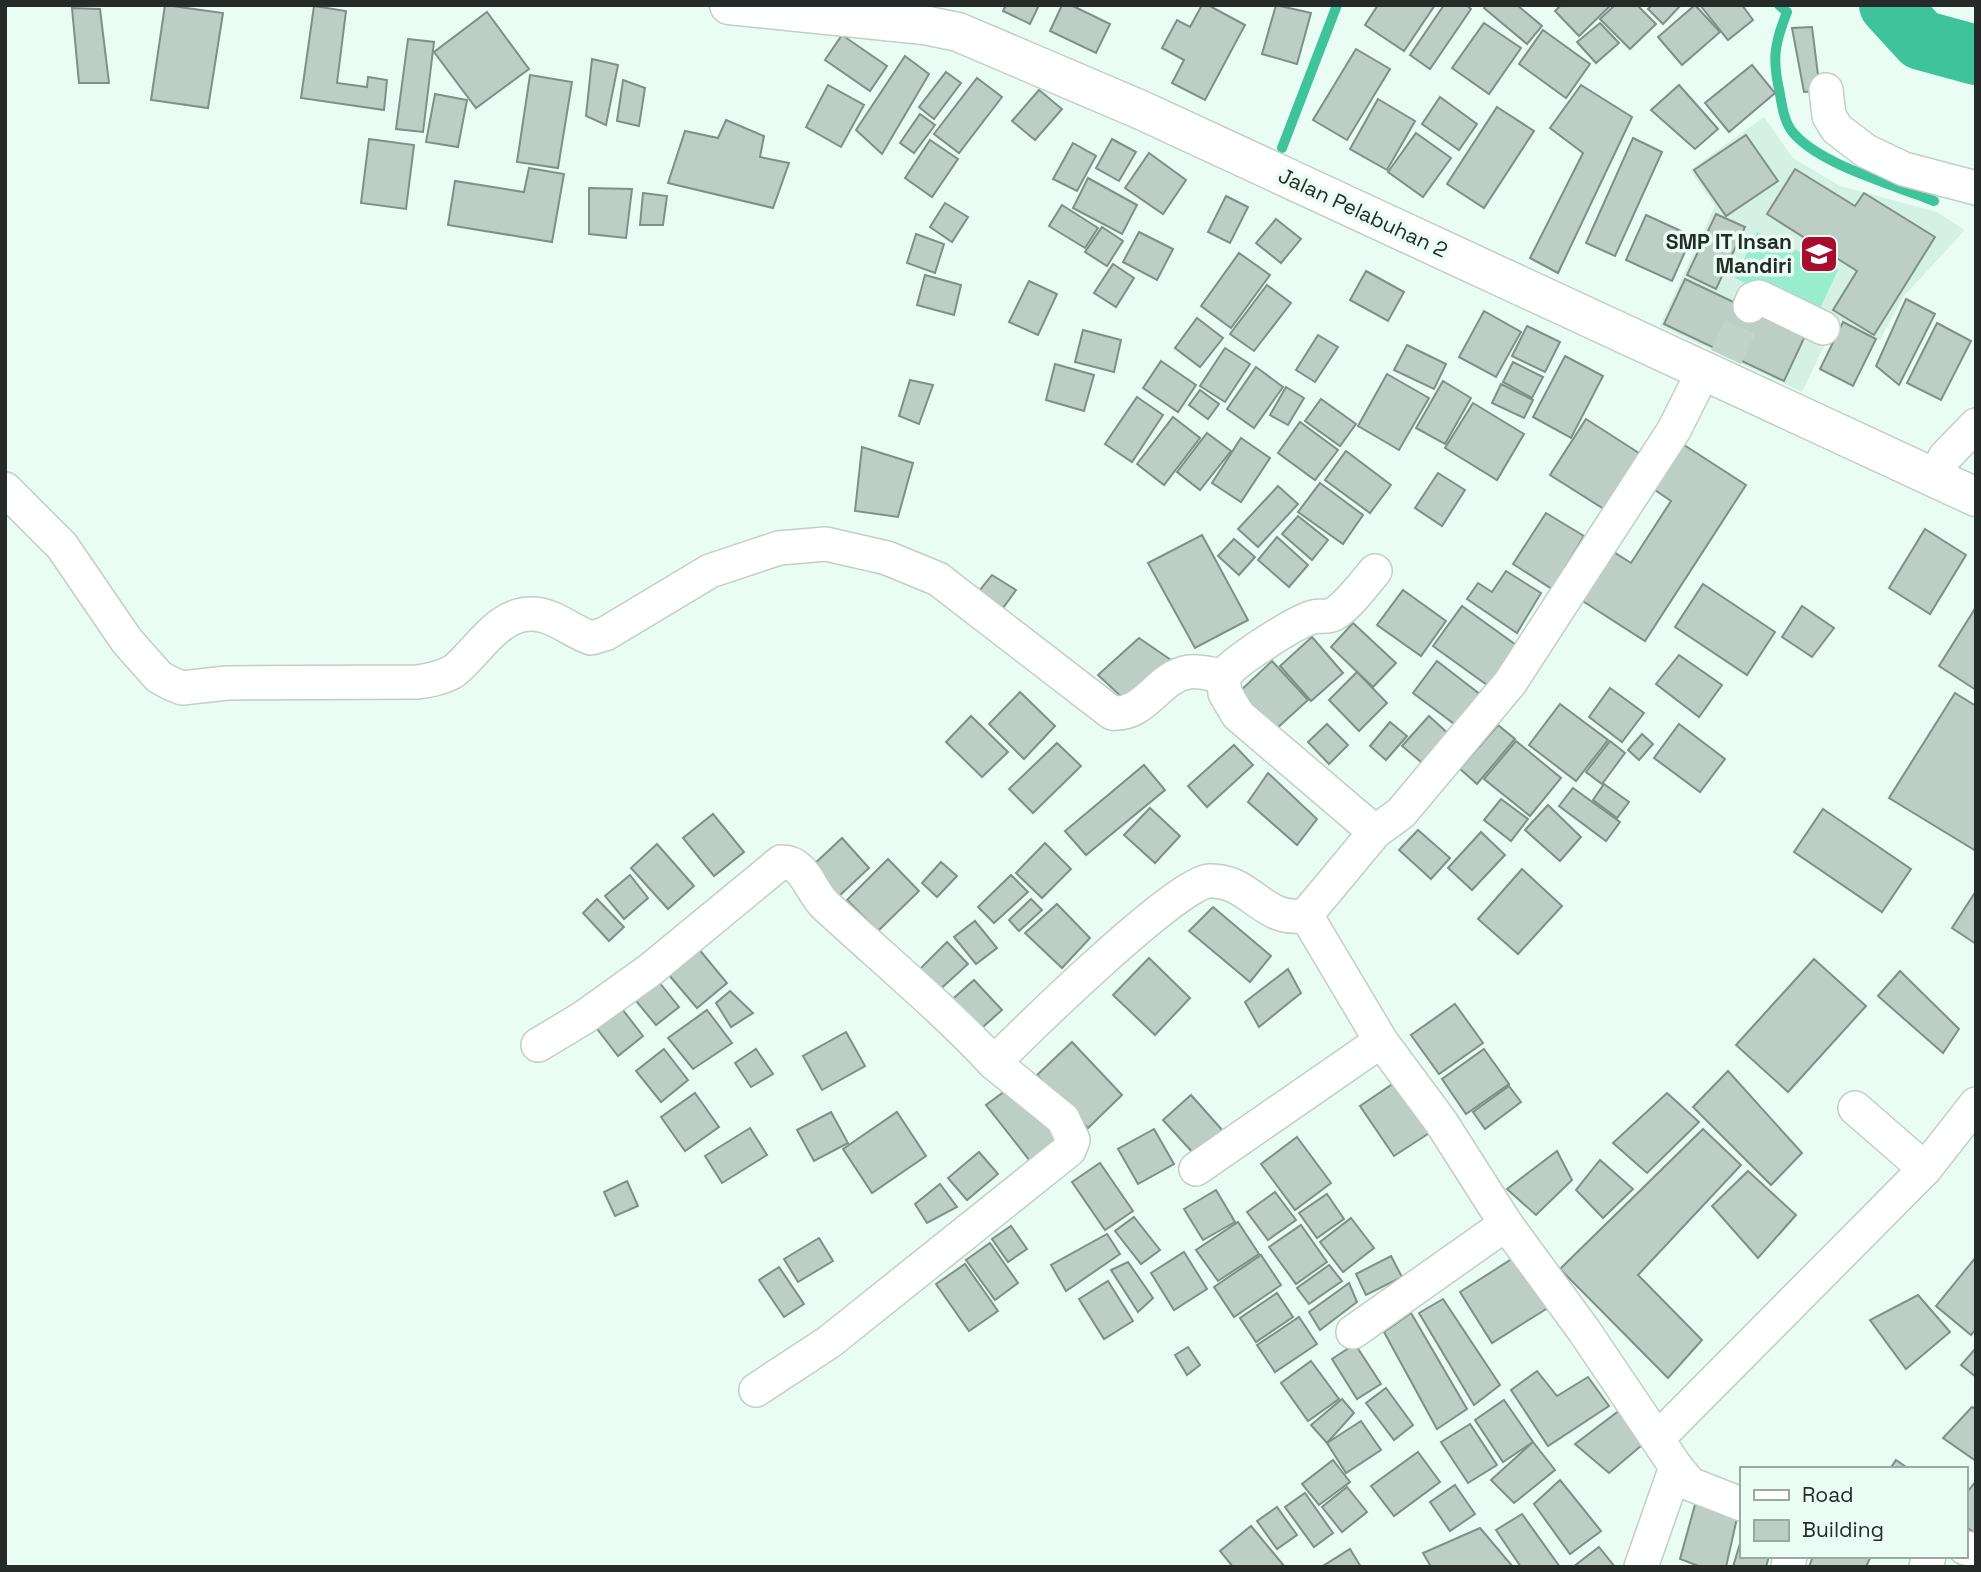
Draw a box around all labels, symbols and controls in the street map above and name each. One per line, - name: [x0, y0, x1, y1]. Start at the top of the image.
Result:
- street label: Jalan Pelabuhan 2: [1274, 161, 1452, 264]
- place label: SMP IT Insan Mandiri: [1666, 228, 1792, 279]
- school or university icon: SMP IT Insan Mandiri: [1798, 233, 1840, 275]
- legend: [1740, 1467, 1967, 1558]
- text: Road: [1802, 1481, 1854, 1508]
- text: Building: [1802, 1516, 1884, 1543]

